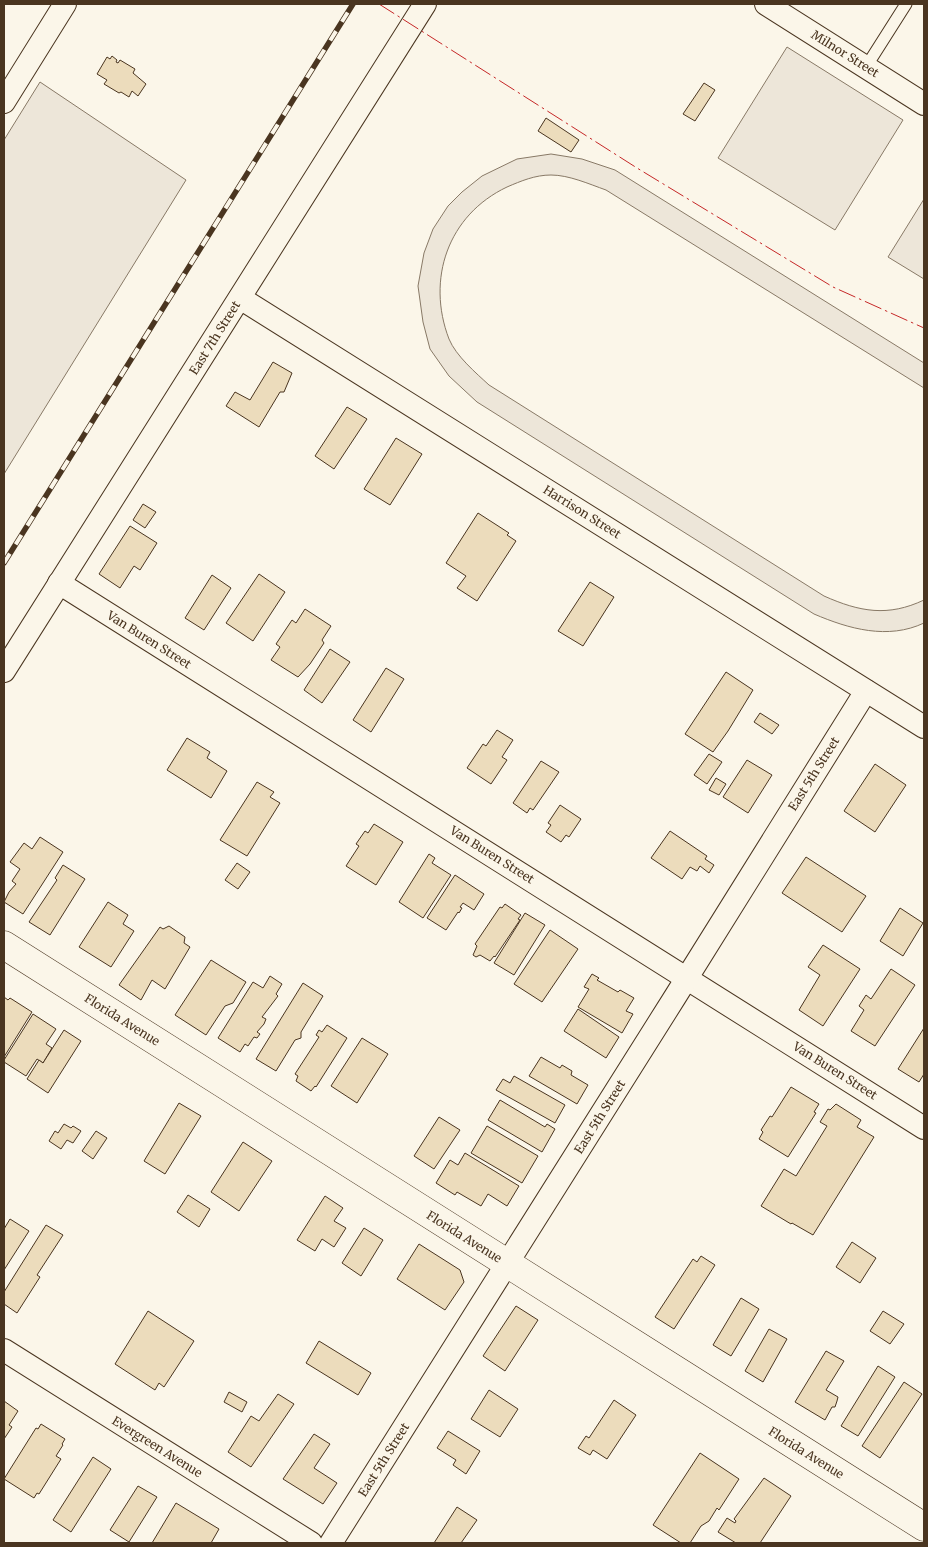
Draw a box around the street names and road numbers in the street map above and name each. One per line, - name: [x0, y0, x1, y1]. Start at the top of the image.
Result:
- street label: Milnor Street: [809, 27, 882, 80]
- street label: East 7th Street: [186, 298, 243, 377]
- street label: Harrison Street: [541, 482, 624, 542]
- street label: Van Buren Street: [104, 607, 194, 672]
- street label: East 5th Street: [785, 734, 842, 813]
- street label: Van Buren Street: [447, 822, 537, 887]
- street label: Florida Avenue: [82, 990, 163, 1049]
- street label: Van Buren Street: [790, 1038, 880, 1103]
- street label: East 5th Street: [571, 1077, 628, 1156]
- street label: Florida Avenue: [424, 1207, 505, 1266]
- street label: Evergreen Avenue: [109, 1413, 205, 1480]
- street label: East 5th Street: [355, 1420, 412, 1499]
- street label: Florida Avenue: [766, 1423, 847, 1482]

